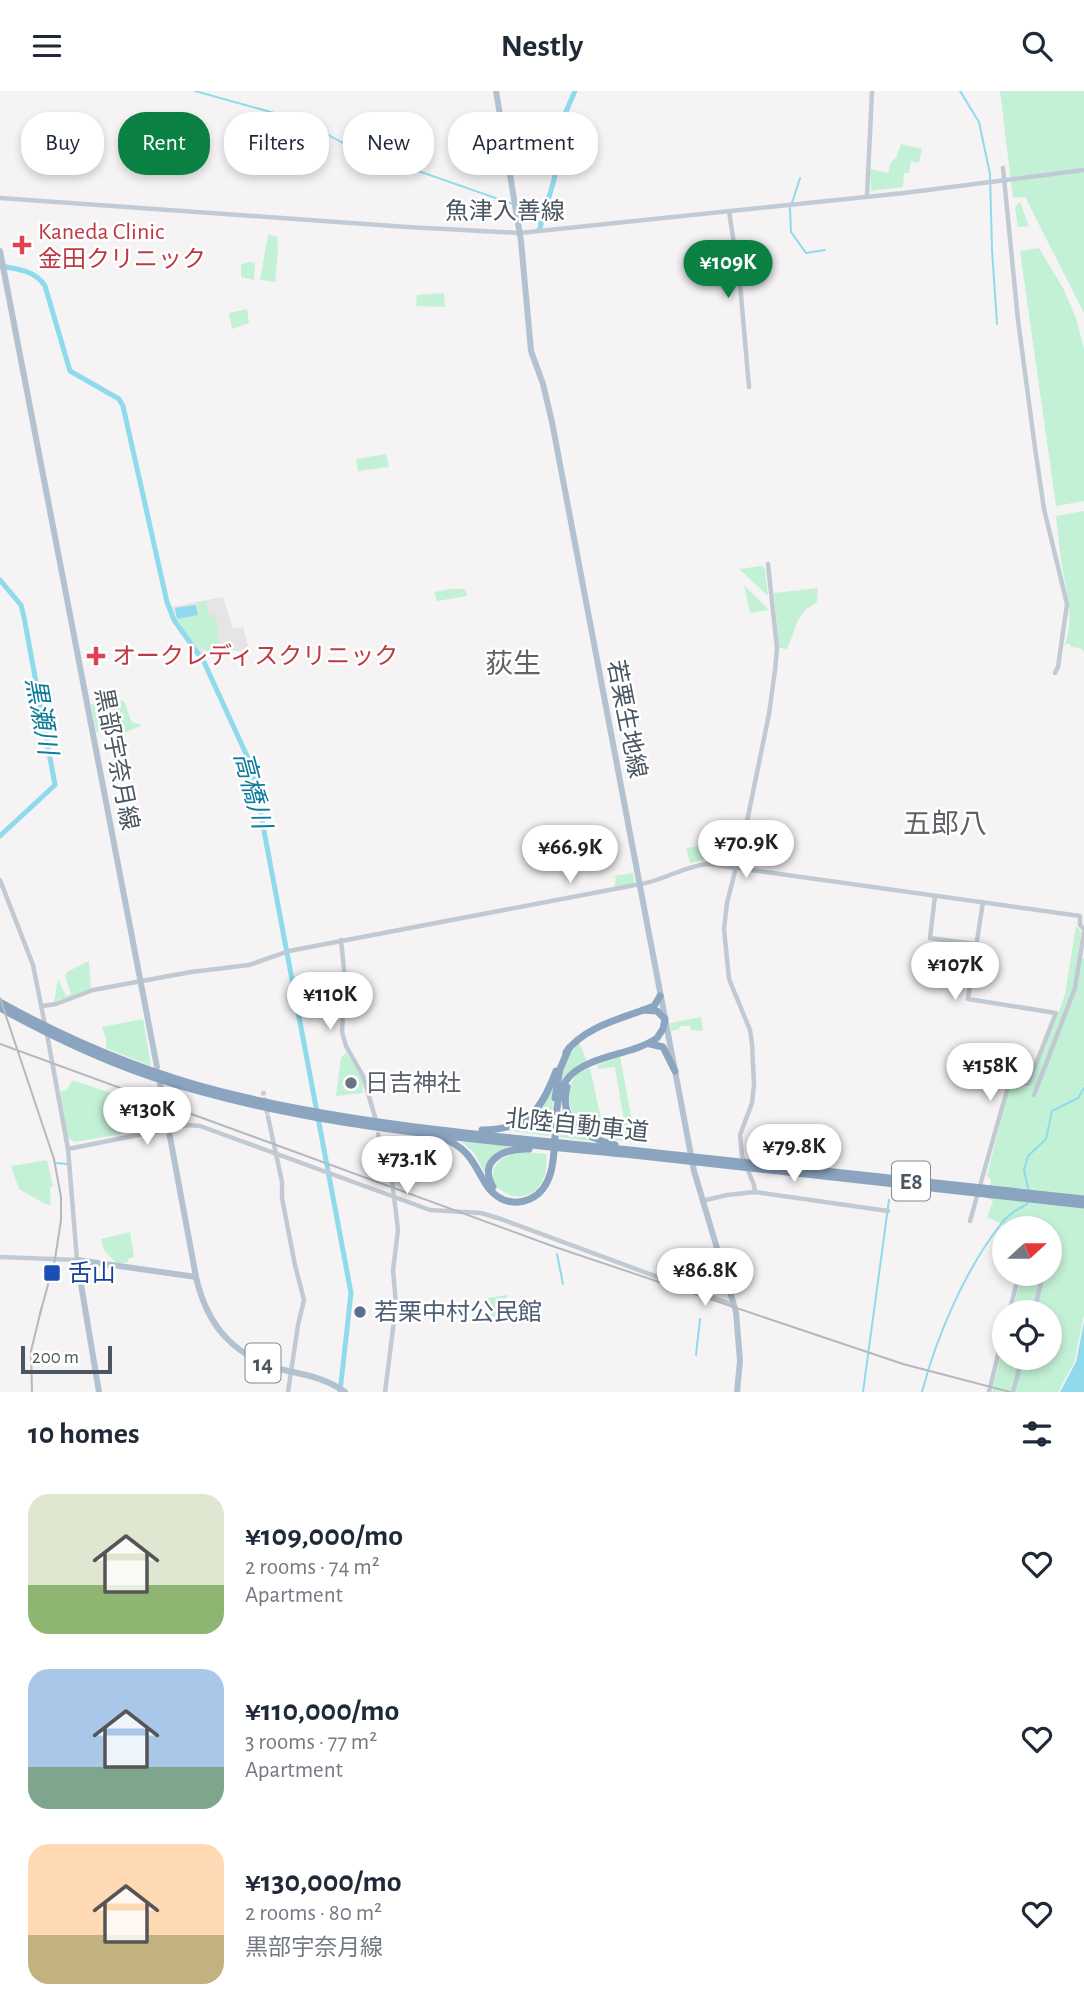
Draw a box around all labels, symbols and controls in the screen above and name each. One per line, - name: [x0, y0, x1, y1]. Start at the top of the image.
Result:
- icon: menu: [28, 27, 66, 65]
- icon: search: [1018, 27, 1056, 65]
- text: Nestly: [501, 30, 583, 62]
- chip: Buy: [21, 112, 104, 175]
- chip: Rent: [118, 112, 210, 175]
- chip: Filters: [224, 112, 329, 175]
- chip: New: [343, 112, 434, 175]
- chip: Apartment: [448, 112, 598, 175]
- street label: 魚津入善線: [445, 198, 565, 224]
- place label: Kaneda Clinic 金田クリニック: [38, 220, 206, 272]
- marker: Kaneda Clinic 金田クリニック: [12, 235, 32, 255]
- pin: ¥109K: [679, 241, 777, 300]
- text: ¥109K: [700, 251, 756, 274]
- place label: オークレディスクリニック: [112, 643, 398, 669]
- marker: オークレディスクリニック: [86, 646, 106, 666]
- district label: 荻生: [485, 649, 541, 679]
- street label: 若栗生地線: [603, 658, 651, 780]
- water label: 黒瀬川: [21, 675, 62, 760]
- street label: 黒部宇奈月線: [91, 686, 143, 832]
- water label: 高橋川: [229, 749, 276, 834]
- district label: 五郎八: [903, 809, 987, 839]
- pin: ¥70.9K: [689, 821, 803, 880]
- pin: ¥66.9K: [513, 825, 627, 885]
- text: ¥70.9K: [714, 831, 778, 854]
- text: ¥66.9K: [538, 836, 602, 859]
- pin: ¥107K: [906, 943, 1004, 1002]
- text: ¥107K: [927, 953, 983, 976]
- pin: ¥110K: [281, 972, 379, 1032]
- text: ¥110K: [303, 983, 357, 1006]
- pin: ¥158K: [941, 1044, 1039, 1103]
- text: ¥158K: [962, 1054, 1018, 1077]
- place label: 日吉神社: [365, 1070, 461, 1096]
- marker: 日吉神社: [343, 1075, 359, 1091]
- pin: ¥130K: [98, 1087, 196, 1147]
- text: ¥130K: [119, 1098, 175, 1121]
- street label: 北陸自動車道: [504, 1105, 650, 1145]
- pin: ¥79.8K: [737, 1125, 851, 1184]
- text: ¥79.8K: [762, 1135, 826, 1158]
- pin: ¥73.1K: [350, 1137, 464, 1196]
- text: ¥73.1K: [378, 1147, 436, 1170]
- road number: E8: [892, 1161, 930, 1201]
- north arrow: [992, 1216, 1062, 1286]
- map controls: [992, 1216, 1062, 1370]
- pin: ¥86.8K: [648, 1249, 762, 1308]
- text: ¥86.8K: [673, 1259, 737, 1282]
- place label: 舌山: [68, 1260, 116, 1286]
- marker: 舌山: [42, 1263, 62, 1283]
- place label: 若栗中村公民館: [374, 1299, 542, 1325]
- button: locate: [992, 1300, 1062, 1370]
- marker: 若栗中村公民館: [352, 1304, 368, 1320]
- scale bar: [21, 1343, 112, 1375]
- road number: 14: [246, 1343, 280, 1383]
- text: 200 m: [32, 1348, 79, 1367]
- icon: filters: [1018, 1415, 1056, 1453]
- text: 10 homes: [28, 1419, 139, 1449]
- text: ¥109,000/mo: [245, 1521, 403, 1551]
- icon: home: [84, 1522, 168, 1606]
- icon: heart: [1018, 1545, 1056, 1583]
- text: 2 rooms · 74 m²: [245, 1556, 380, 1579]
- text: Apartment: [245, 1584, 343, 1607]
- text: ¥110,000/mo: [245, 1696, 399, 1726]
- icon: home: [84, 1697, 168, 1781]
- icon: heart: [1018, 1720, 1056, 1758]
- text: 3 rooms · 77 m²: [245, 1731, 377, 1754]
- text: Apartment: [245, 1759, 343, 1782]
- text: ¥130,000/mo: [245, 1867, 401, 1897]
- icon: home: [84, 1872, 168, 1956]
- icon: heart: [1018, 1895, 1056, 1933]
- text: 2 rooms · 80 m²: [245, 1902, 382, 1925]
- text: 黒部宇奈月線: [245, 1937, 383, 1960]

